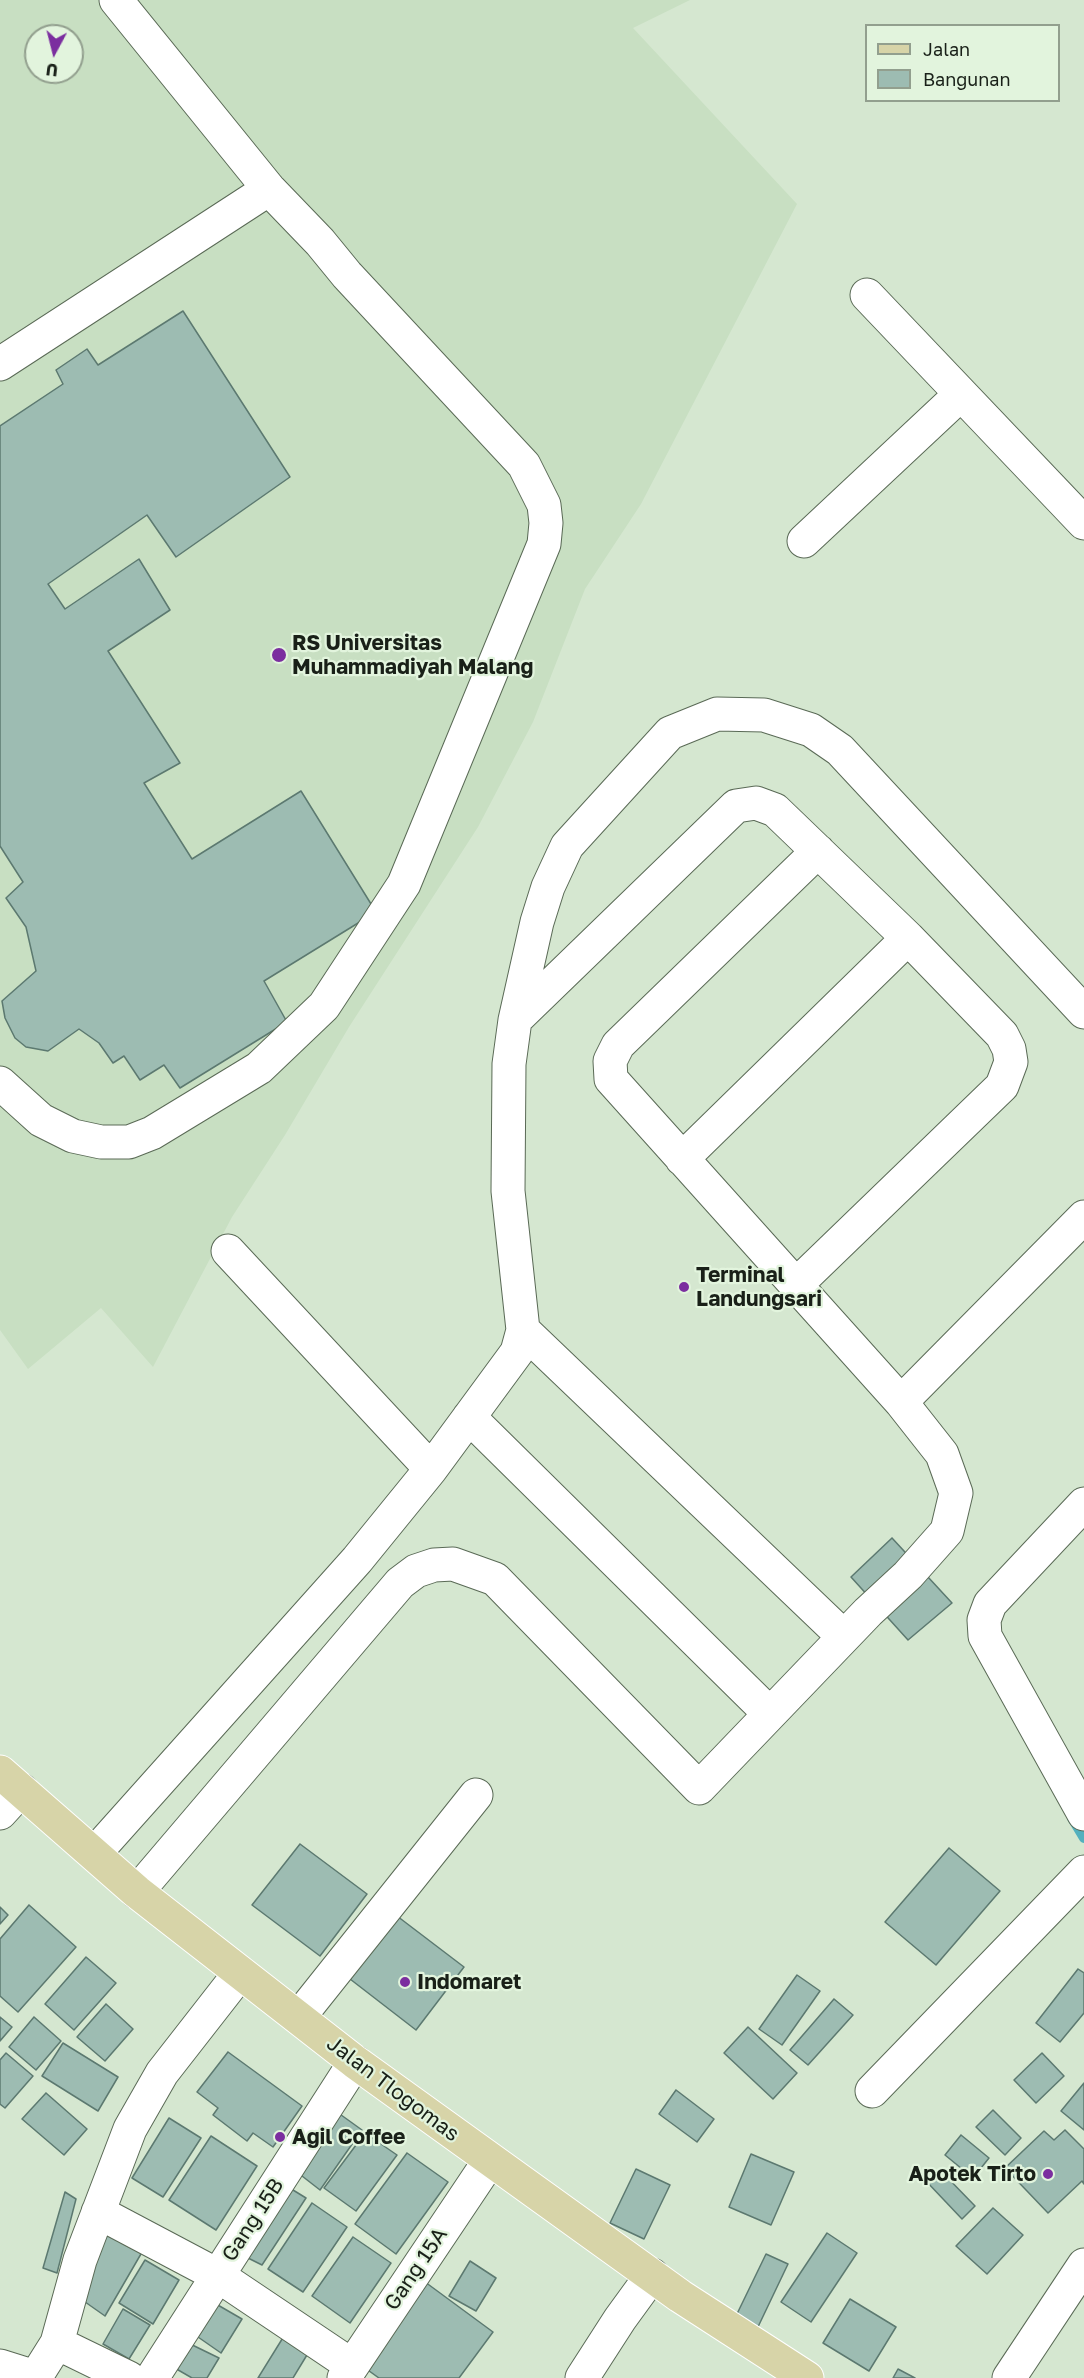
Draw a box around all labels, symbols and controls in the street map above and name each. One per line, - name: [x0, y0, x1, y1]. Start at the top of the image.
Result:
- north arrow: [24, 24, 84, 84]
- legend: [865, 24, 1060, 102]
- text: Jalan: [923, 38, 970, 60]
- text: U: [45, 59, 59, 81]
- text: Bangunan: [923, 68, 1011, 90]
- place label: RS Universitas Muhammadiyah Malang: [292, 630, 533, 680]
- marker: RS Universitas Muhammadiyah Malang: [270, 646, 288, 664]
- place label: Terminal Landungsari: [696, 1262, 822, 1312]
- marker: Terminal Landungsari: [677, 1280, 691, 1294]
- place label: Indomaret: [417, 1969, 521, 1995]
- marker: Indomaret: [398, 1975, 412, 1989]
- street label: Jalan Tlogomas: [322, 2031, 464, 2147]
- place label: Agil Coffee: [292, 2124, 405, 2150]
- marker: Agil Coffee: [273, 2130, 287, 2144]
- place label: Apotek Tirto: [908, 2161, 1036, 2187]
- marker: Apotek Tirto: [1041, 2167, 1055, 2181]
- street label: Gang 15B: [217, 2174, 289, 2266]
- street label: Gang 15A: [379, 2223, 453, 2315]

